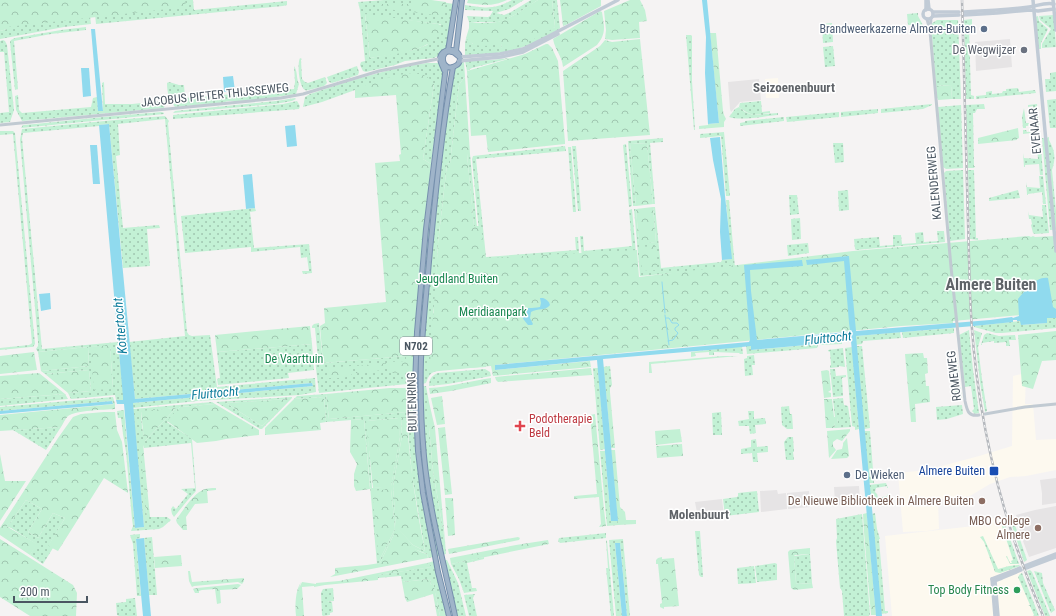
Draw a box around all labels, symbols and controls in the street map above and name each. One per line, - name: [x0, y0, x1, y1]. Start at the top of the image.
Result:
- place label: Brandweerkazerne Almere-Buiten: [819, 22, 976, 36]
- marker: Brandweerkazerne Almere-Buiten: [979, 24, 989, 34]
- place label: De Wegwijzer: [953, 43, 1016, 57]
- marker: De Wegwijzer: [1019, 45, 1029, 55]
- street label: JACOBUS PIETER THIJSSEWEG: [140, 80, 290, 110]
- district label: Seizoenenbuurt: [753, 80, 835, 95]
- street label: EVENAAR: [1026, 107, 1044, 155]
- street label: KALENDERWEG: [924, 146, 944, 220]
- park label: Jeugdland Buiten: [416, 272, 498, 286]
- district label: Almere Buiten: [946, 275, 1037, 294]
- water label: Kottertocht: [110, 297, 130, 355]
- park label: Meridiaanpark: [459, 305, 528, 319]
- water label: Fluittocht: [804, 328, 853, 348]
- road number: N702: [400, 337, 432, 355]
- street label: ROMEWEG: [944, 350, 964, 402]
- park label: De Vaarttuin: [265, 352, 323, 366]
- street label: BUITENRING: [404, 372, 420, 432]
- water label: Fluittocht: [191, 383, 239, 403]
- place label: Podotherapie Beld: [529, 412, 592, 440]
- marker: Podotherapie Beld: [514, 420, 526, 432]
- place label: Almere Buiten: [919, 464, 985, 478]
- marker: Almere Buiten: [988, 465, 1000, 477]
- place label: De Wieken: [855, 468, 905, 482]
- marker: De Wieken: [842, 470, 852, 480]
- place label: De Nieuwe Bibliotheek in Almere Buiten: [788, 494, 974, 508]
- marker: De Nieuwe Bibliotheek in Almere Buiten: [977, 496, 987, 506]
- district label: Molenbuurt: [669, 507, 729, 522]
- place label: MBO College Almere: [969, 514, 1030, 542]
- marker: MBO College Almere: [1033, 523, 1043, 533]
- scale bar: [14, 578, 87, 604]
- place label: Top Body Fitness: [928, 583, 1009, 597]
- text: 200 m: [20, 585, 50, 599]
- marker: Top Body Fitness: [1012, 585, 1022, 595]

